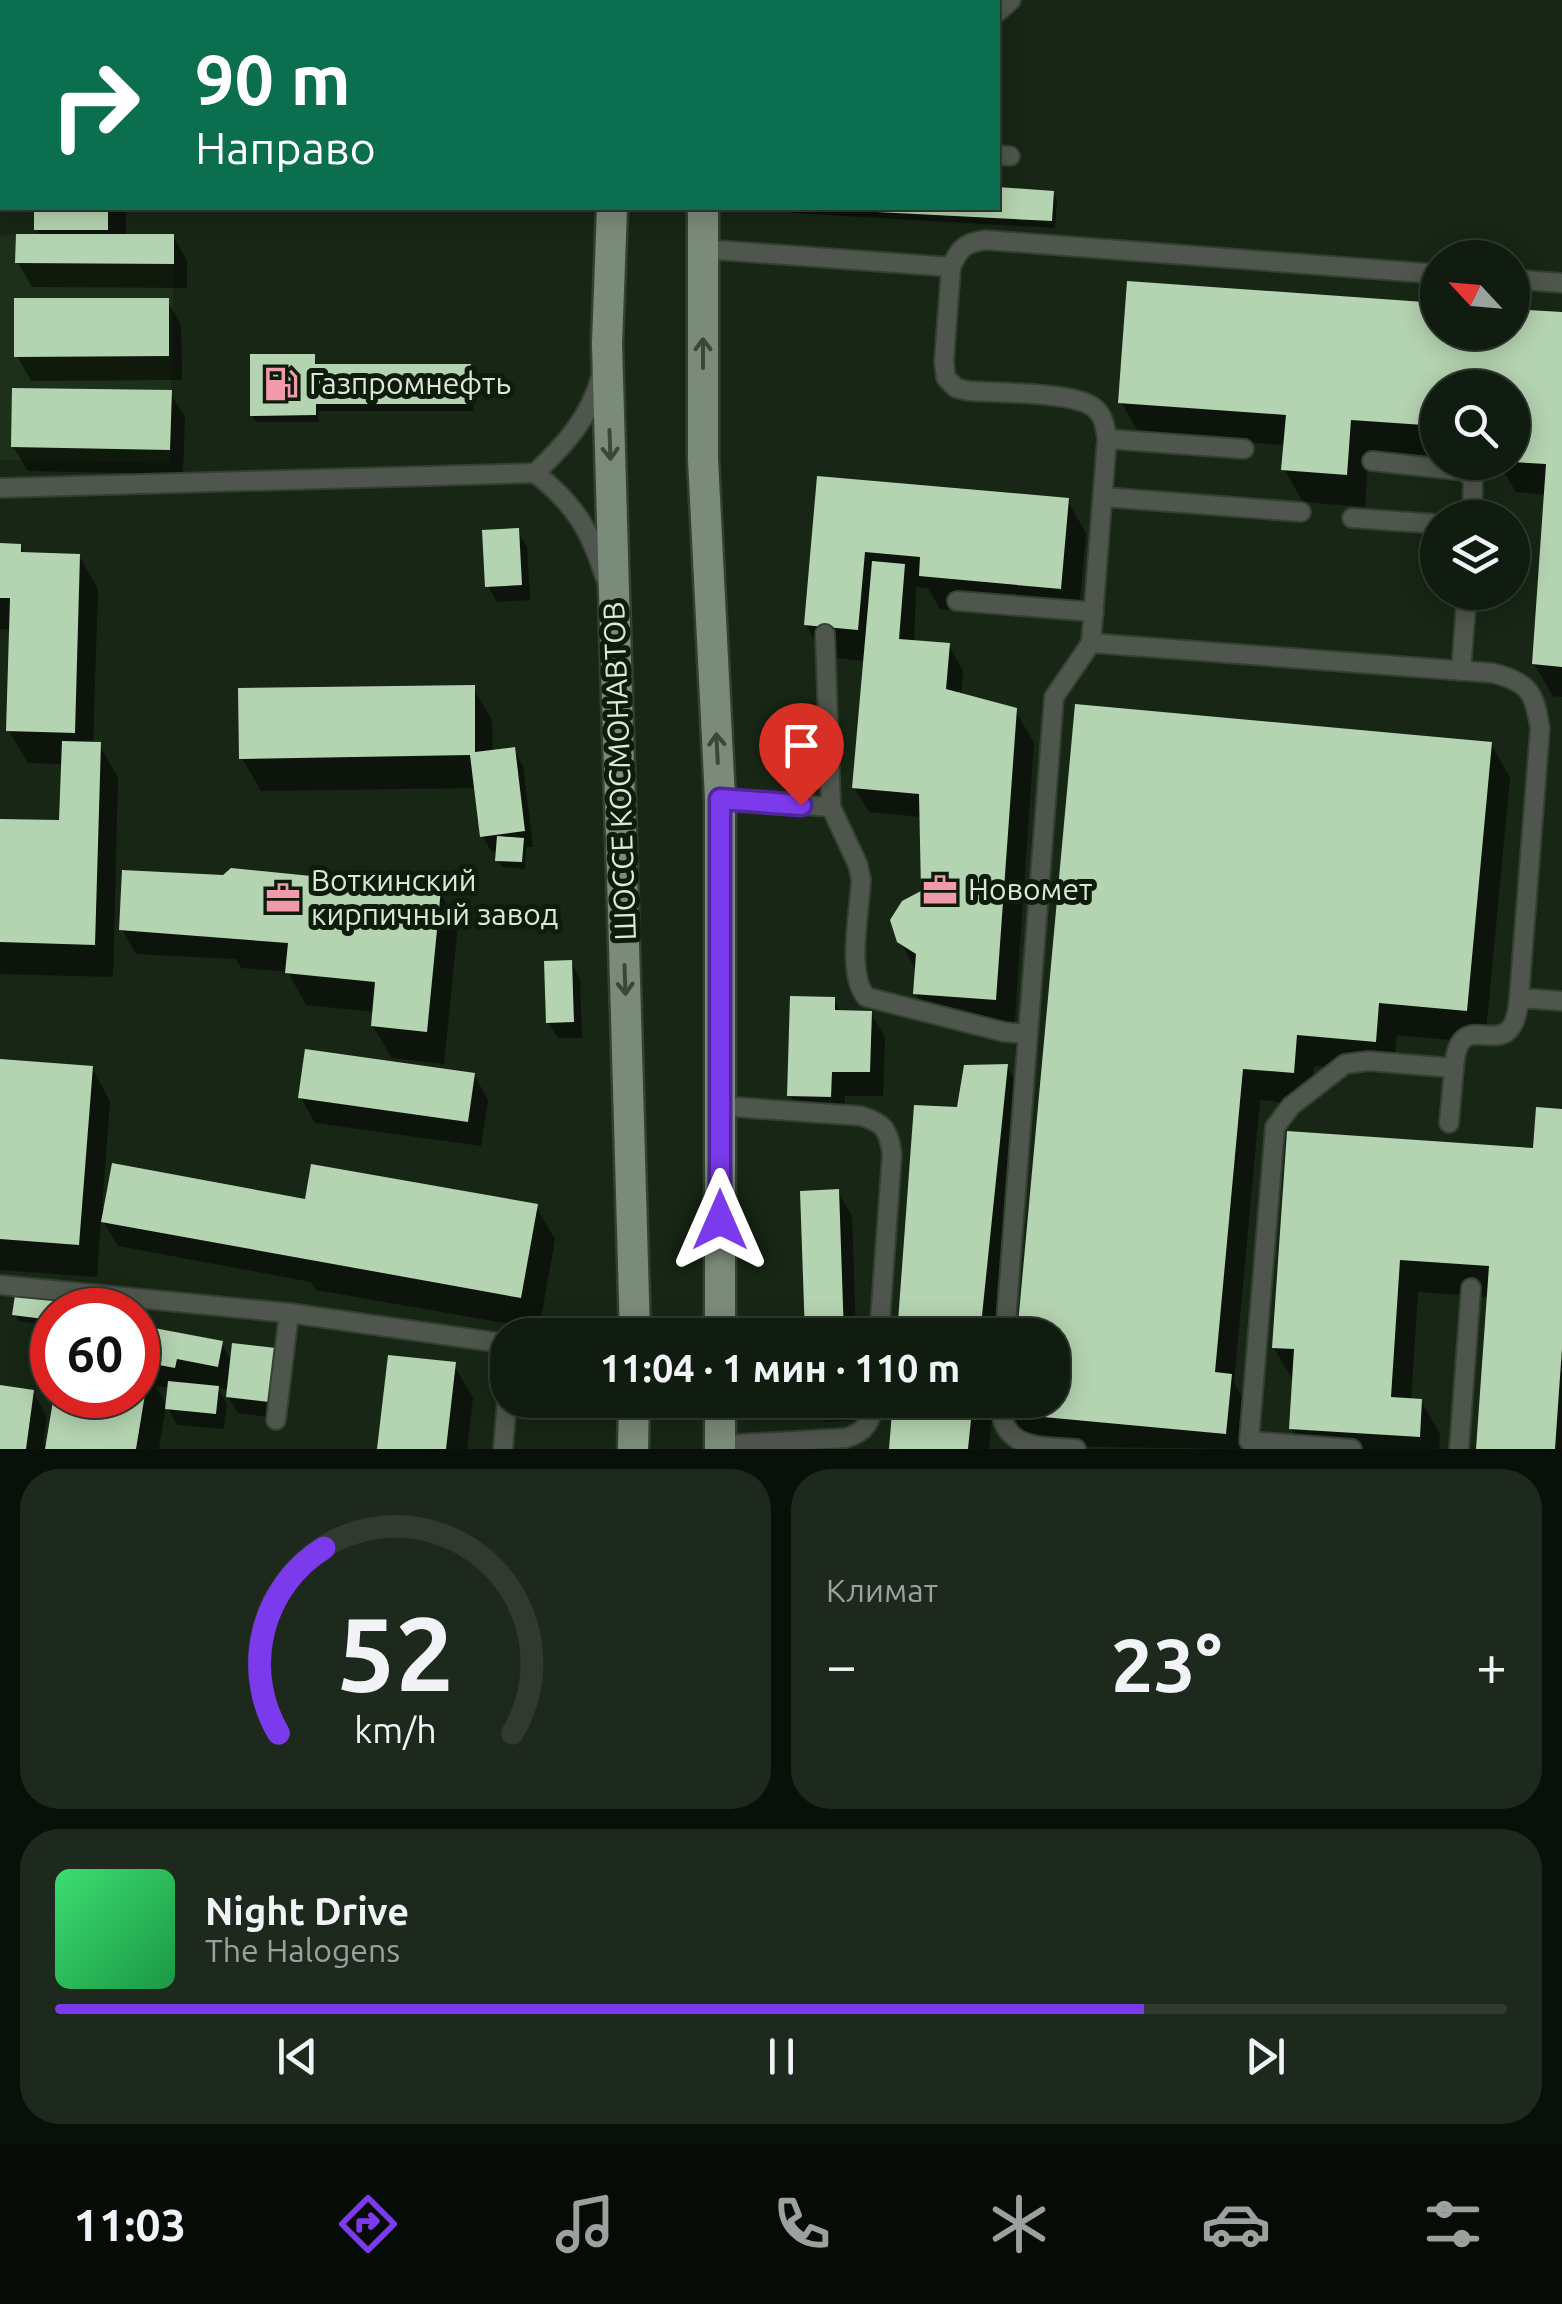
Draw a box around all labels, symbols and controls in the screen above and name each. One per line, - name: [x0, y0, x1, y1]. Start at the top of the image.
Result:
- icon: right: [30, 40, 160, 170]
- text: 90 m: [195, 40, 351, 118]
- text: Направо: [195, 122, 376, 173]
- north arrow: [1420, 240, 1530, 350]
- map controls: [1420, 240, 1530, 610]
- one-way arrow: [694, 337, 712, 370]
- fuel station icon: Газпромнефть: [262, 365, 300, 403]
- place label: Газпромнефть: [309, 366, 511, 400]
- button: search: [1420, 370, 1530, 480]
- one-way arrow: [601, 428, 620, 460]
- button: layers: [1420, 500, 1530, 610]
- street label: ШОССЕ КОСМОНАВТОВ: [596, 601, 642, 941]
- pin: [759, 703, 844, 806]
- icon: arrive: [774, 718, 829, 773]
- one-way arrow: [707, 732, 726, 764]
- place label: Воткинский кирпичный завод: [311, 863, 558, 931]
- office icon: Новомет: [921, 871, 959, 909]
- place label: Новомет: [968, 872, 1092, 906]
- office icon: Воткинский кирпичный завод: [264, 879, 302, 917]
- one-way arrow: [616, 963, 635, 995]
- position arrow: [668, 1168, 772, 1272]
- speed limit sign: 60: [30, 1288, 160, 1418]
- text: 11:04 · 1 мин · 110 m: [600, 1347, 960, 1389]
- text: Климат: [826, 1572, 938, 1608]
- text: 52: [337, 1594, 454, 1711]
- text: 23°: [1111, 1622, 1222, 1706]
- text: −: [826, 1634, 857, 1695]
- text: +: [1476, 1634, 1507, 1695]
- text: km/h: [354, 1710, 437, 1750]
- text: Night Drive: [205, 1890, 409, 1932]
- text: The Halogens: [205, 1932, 400, 1968]
- icon: previous: [270, 2029, 325, 2084]
- icon: pause: [754, 2029, 809, 2084]
- icon: next: [1238, 2029, 1293, 2084]
- icon: directions: [333, 2189, 403, 2259]
- icon: music: [550, 2189, 620, 2259]
- icon: phone: [767, 2189, 837, 2259]
- icon: climate: [984, 2189, 1054, 2259]
- icon: car: [1201, 2189, 1271, 2259]
- icon: filters: [1418, 2189, 1488, 2259]
- text: 11:03: [74, 2199, 186, 2250]

